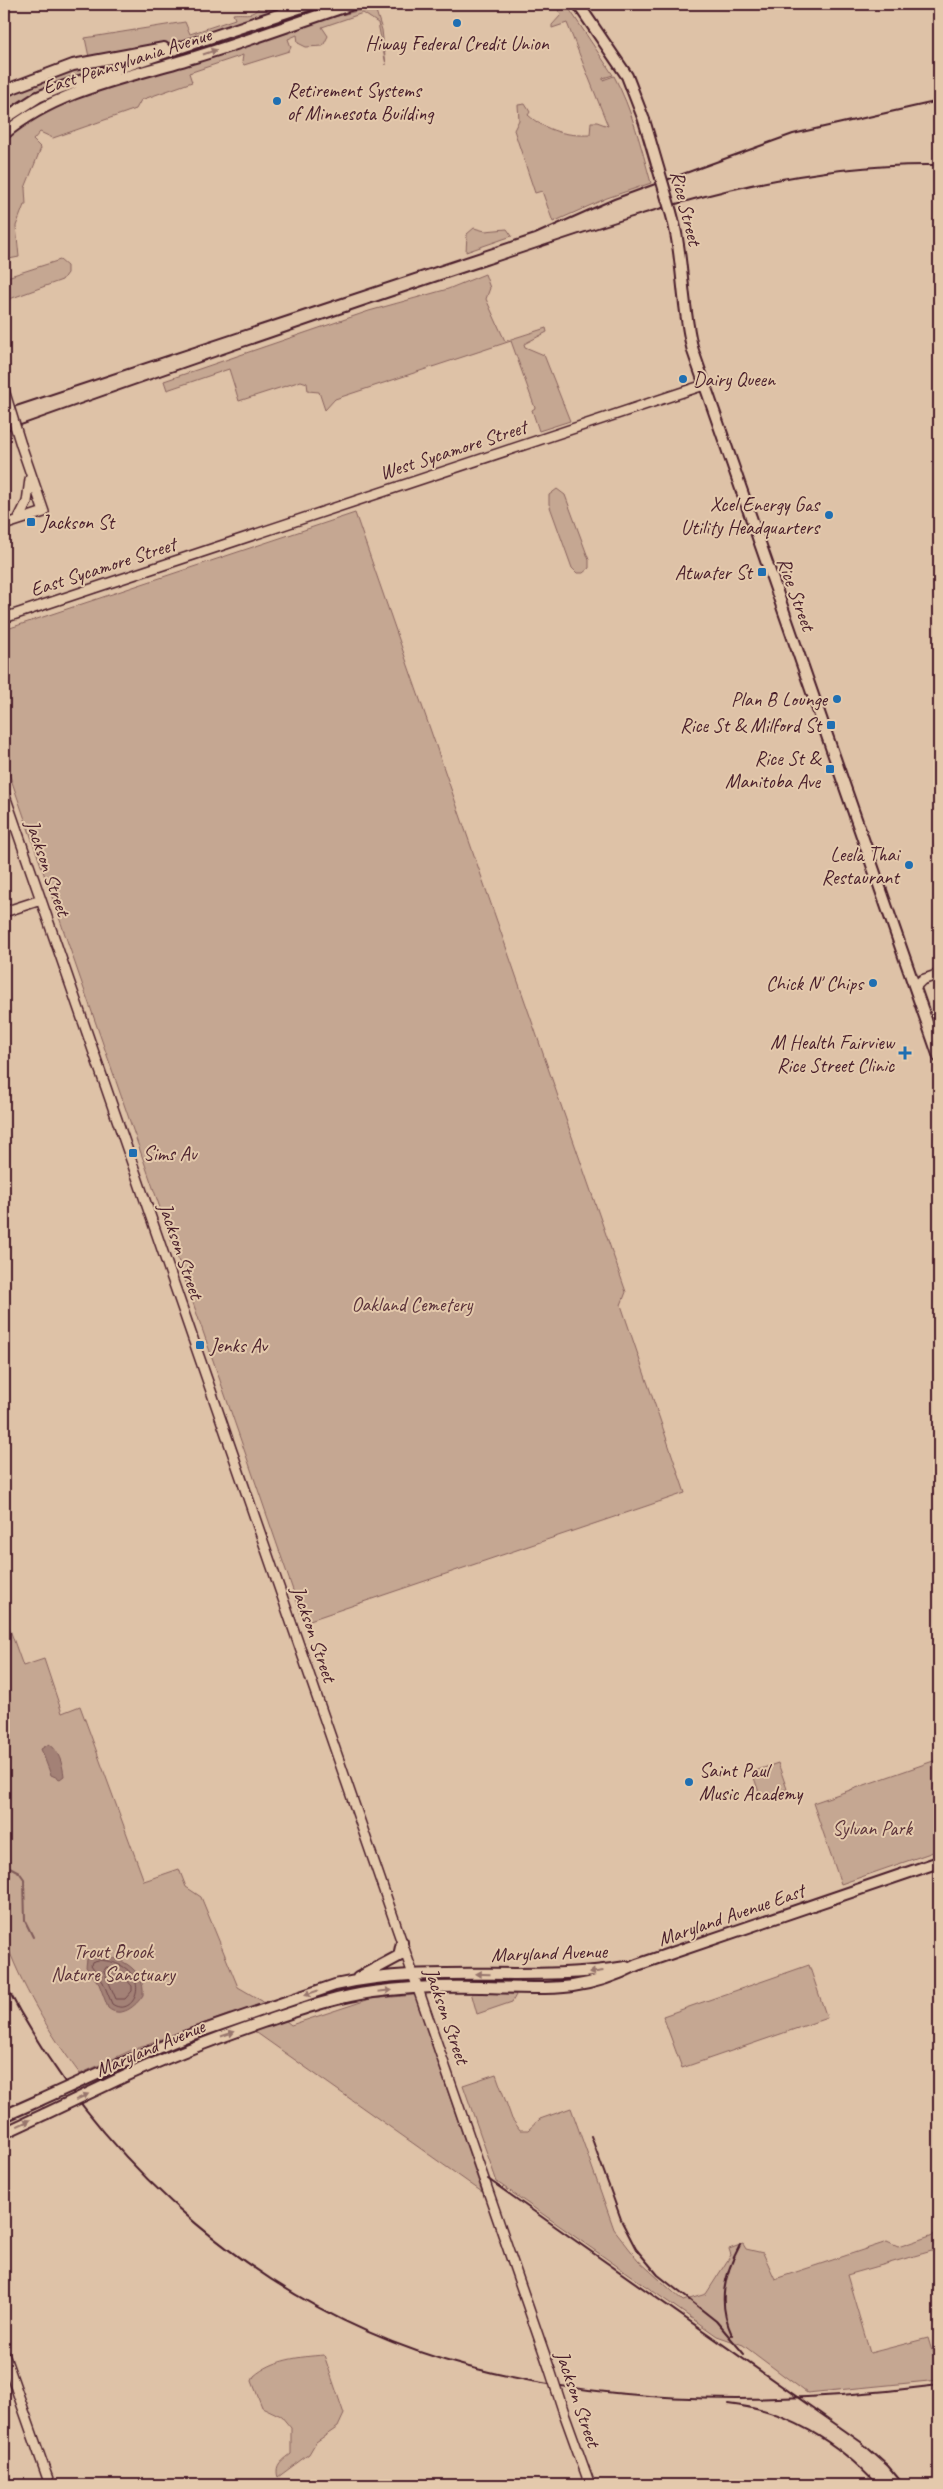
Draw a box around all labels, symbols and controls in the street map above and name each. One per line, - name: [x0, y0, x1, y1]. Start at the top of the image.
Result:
- marker: Hiway Federal Credit Union: [451, 17, 463, 29]
- street label: East Pennsylvania Avenue: [40, 22, 216, 100]
- place label: Hiway Federal Credit Union: [365, 31, 550, 56]
- one-way arrow: [203, 48, 218, 56]
- place label: Retirement Systems of Minnesota Building: [287, 78, 435, 126]
- marker: Retirement Systems of Minnesota Building: [271, 95, 283, 107]
- street label: Rice Street: [665, 168, 708, 250]
- place label: Dairy Queen: [693, 367, 776, 392]
- marker: Dairy Queen: [677, 373, 689, 385]
- street label: West Sycamore Street: [376, 413, 533, 486]
- place label: Xcel Energy Gas Utility Headquarters: [681, 492, 821, 540]
- marker: Xcel Energy Gas Utility Headquarters: [823, 509, 835, 521]
- place label: Jackson St: [40, 510, 116, 535]
- marker: Jackson St: [25, 516, 37, 528]
- street label: East Sycamore Street: [27, 531, 182, 602]
- street label: Rice Street: [771, 554, 822, 636]
- place label: Atwater St: [675, 560, 754, 585]
- marker: Atwater St: [756, 566, 768, 578]
- place label: Plan B Lounge: [731, 687, 828, 712]
- marker: Plan B Lounge: [831, 693, 843, 705]
- place label: Rice St & Milford St: [680, 713, 823, 738]
- marker: Rice St & Milford St: [825, 719, 837, 731]
- place label: Rice St & Manitoba Ave: [725, 746, 823, 794]
- marker: Rice St & Manitoba Ave: [824, 763, 836, 775]
- street label: Jackson Street: [20, 816, 77, 922]
- place label: Leela Thai Restaurant: [822, 842, 901, 890]
- marker: Leela Thai Restaurant: [903, 859, 915, 871]
- place label: Chick N' Chips: [766, 971, 865, 996]
- marker: Chick N' Chips: [867, 977, 879, 989]
- place label: M Health Fairview Rice Street Clinic: [770, 1030, 896, 1078]
- marker: M Health Fairview Rice Street Clinic: [898, 1046, 912, 1060]
- place label: Sims Av: [143, 1141, 199, 1166]
- marker: Sims Av: [127, 1147, 139, 1159]
- street label: Jackson Street: [153, 1199, 210, 1305]
- park label: Oakland Cemetery: [352, 1292, 474, 1317]
- place label: Jenks Av: [209, 1333, 269, 1358]
- marker: Jenks Av: [194, 1339, 206, 1351]
- street label: Jackson Street: [286, 1582, 343, 1688]
- place label: Saint Paul Music Academy: [699, 1758, 804, 1806]
- marker: Saint Paul Music Academy: [683, 1776, 695, 1788]
- park label: Sylvan Park: [832, 1816, 914, 1841]
- street label: Maryland Avenue East: [655, 1877, 811, 1952]
- street label: Maryland Avenue: [491, 1938, 609, 1968]
- park label: Trout Brook Nature Sanctuary: [51, 1939, 177, 1987]
- street label: Jackson Street: [419, 1964, 476, 2070]
- one-way arrow: [587, 1968, 603, 1976]
- one-way arrow: [475, 1969, 491, 1977]
- one-way arrow: [377, 1987, 393, 1995]
- one-way arrow: [303, 1989, 318, 1997]
- street label: Maryland Avenue: [92, 2013, 210, 2082]
- one-way arrow: [221, 2030, 236, 2037]
- one-way arrow: [75, 2092, 89, 2100]
- one-way arrow: [17, 2119, 31, 2127]
- street label: Jackson Street: [550, 2347, 607, 2453]

